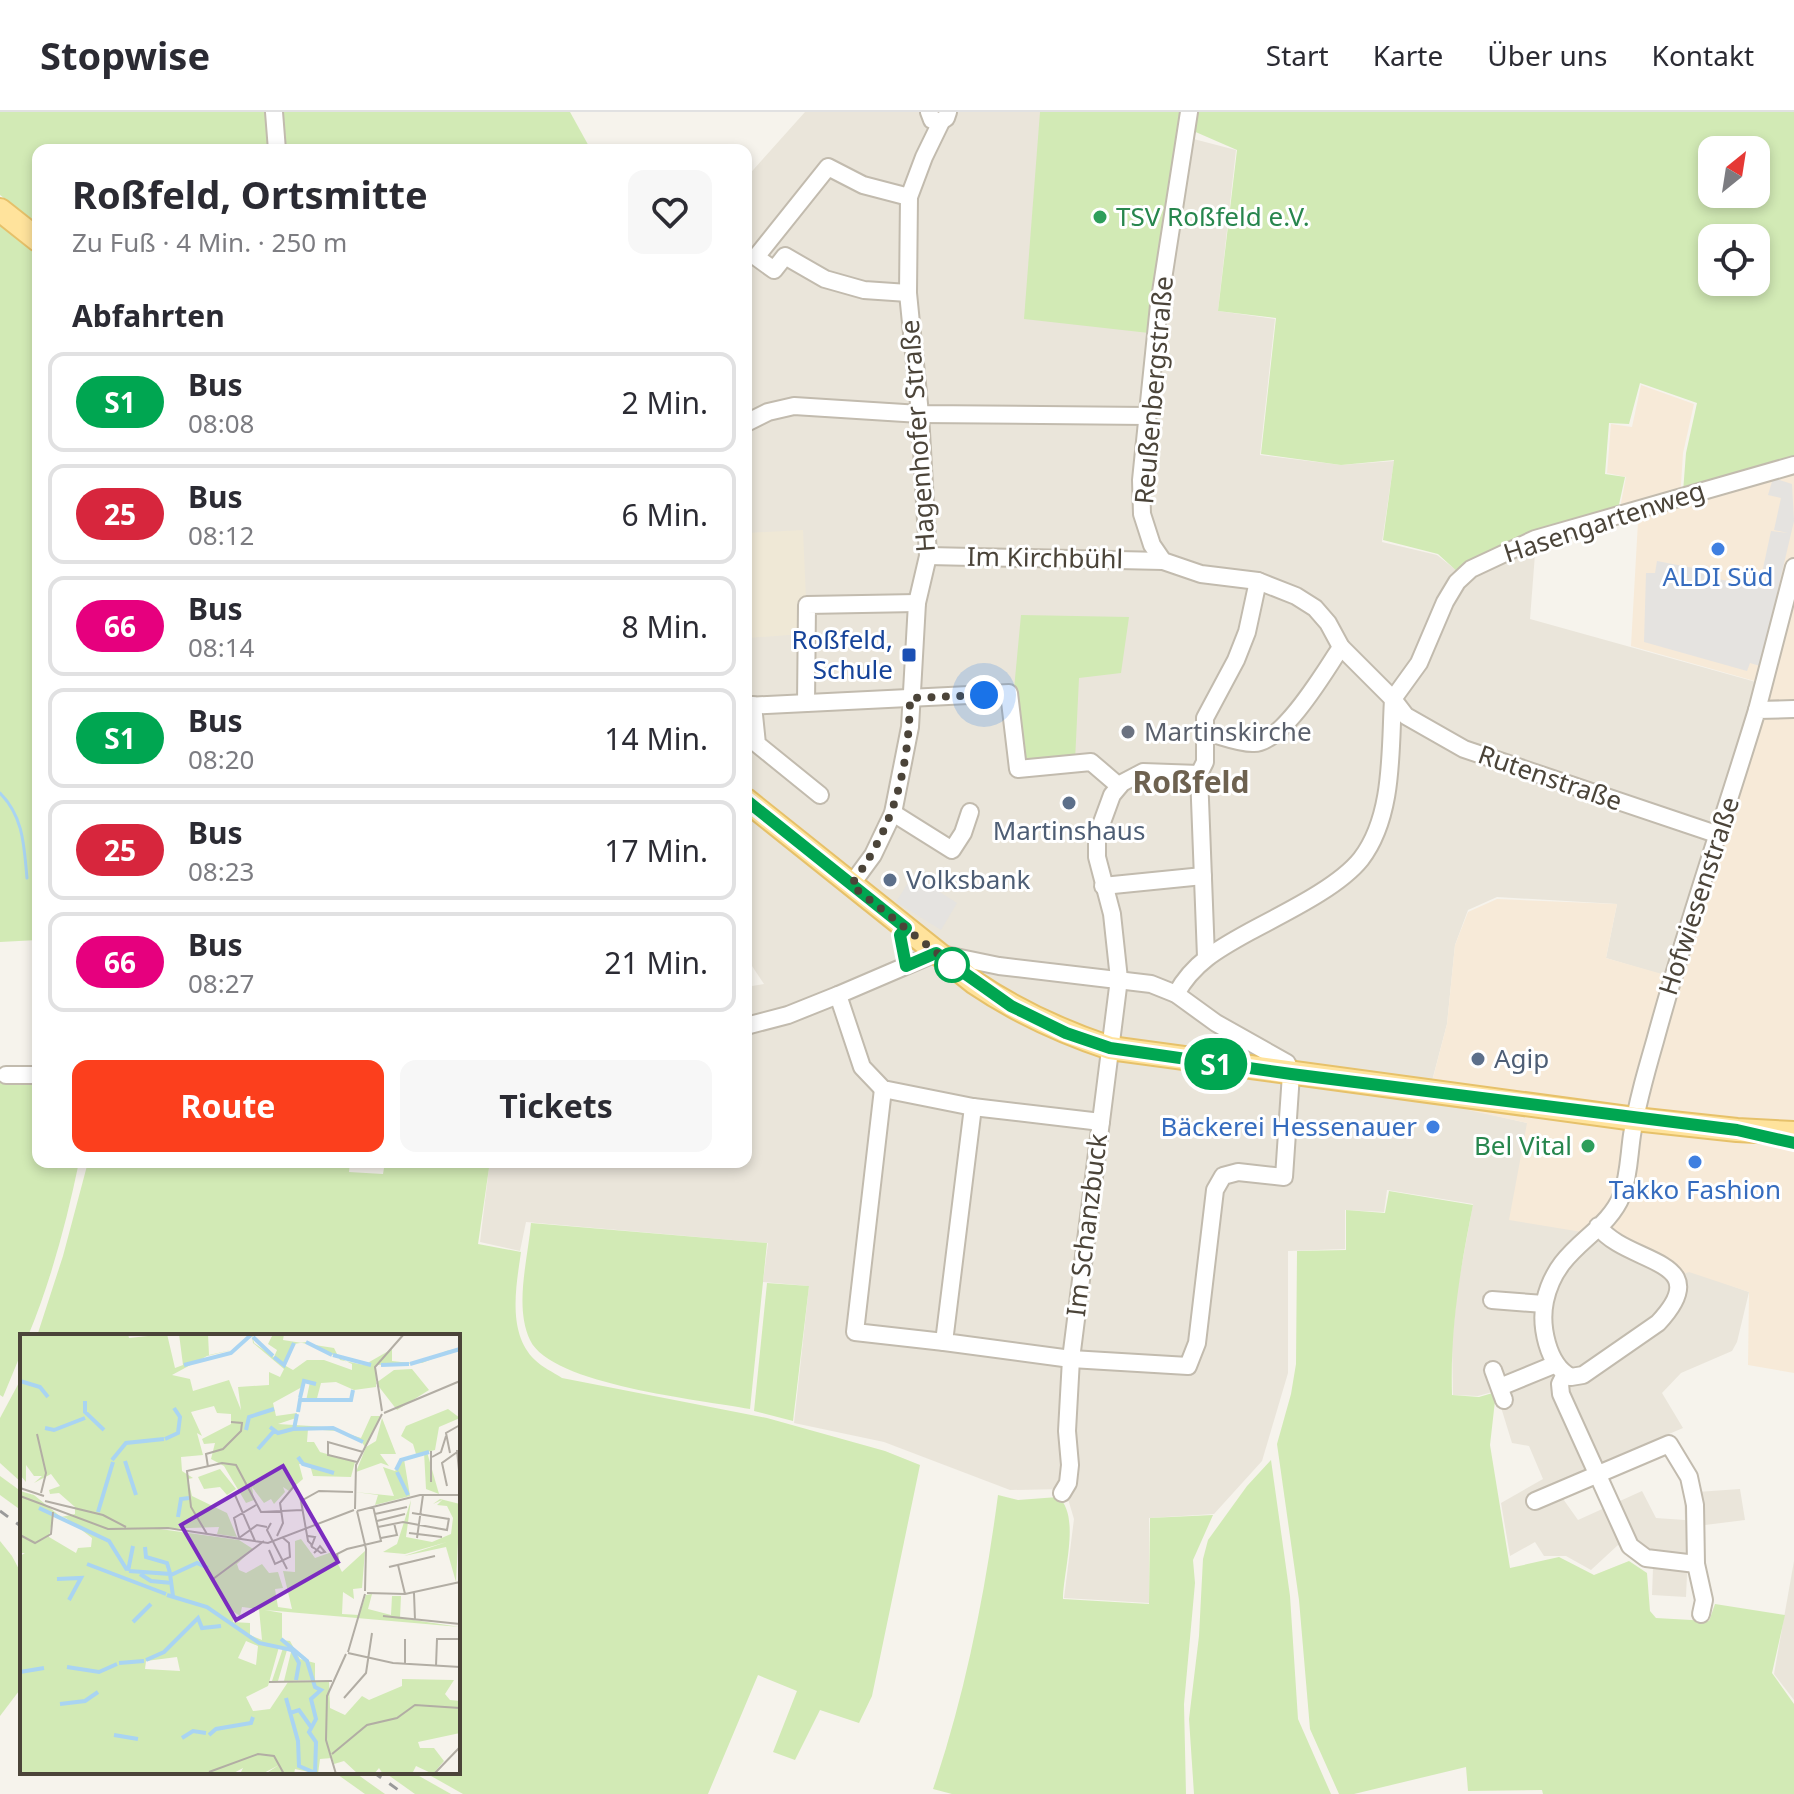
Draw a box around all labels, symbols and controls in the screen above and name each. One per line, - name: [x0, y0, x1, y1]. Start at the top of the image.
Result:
- text: Stopwise: [40, 29, 210, 81]
- text: Start: [1266, 36, 1329, 74]
- text: Karte: [1373, 36, 1443, 74]
- text: Über uns: [1487, 36, 1608, 74]
- text: Kontakt: [1652, 36, 1754, 74]
- north arrow: [1698, 136, 1770, 208]
- map controls: [1698, 136, 1770, 296]
- text: Roßfeld, Ortsmitte: [72, 168, 428, 220]
- button: heart: [628, 170, 712, 254]
- place label: TSV Roßfeld e.V.: [1116, 198, 1310, 234]
- marker: TSV Roßfeld e.V.: [1091, 208, 1109, 226]
- text: Zu Fuß · 4 Min. · 250 m: [72, 224, 347, 260]
- button: locate: [1698, 224, 1770, 296]
- street label: Reußenbergstraße: [1125, 274, 1181, 505]
- text: Abfahrten: [72, 295, 225, 336]
- street label: Hagenhofer Straße: [891, 319, 943, 554]
- text: Bus: [188, 364, 243, 405]
- text: 2 Min.: [622, 382, 708, 423]
- text: S1: [104, 383, 136, 421]
- text: 08:08: [188, 405, 254, 441]
- street label: Hasengartenweg: [1498, 472, 1709, 571]
- text: Bus: [188, 476, 243, 517]
- text: 6 Min.: [622, 494, 708, 535]
- text: 25: [104, 495, 136, 533]
- text: 08:12: [188, 517, 254, 553]
- street label: Im Kirchbühl: [967, 538, 1123, 576]
- marker: ALDI Süd: [1709, 540, 1727, 558]
- place label: ALDI Süd: [1662, 558, 1774, 594]
- text: Bus: [188, 588, 243, 629]
- text: 8 Min.: [622, 606, 708, 647]
- text: 66: [104, 607, 136, 645]
- place label: Roßfeld, Schule: [791, 621, 893, 687]
- text: 08:14: [188, 629, 254, 665]
- marker: Roßfeld, Schule: [900, 646, 918, 664]
- your location: [964, 675, 1004, 715]
- text: Bus: [188, 700, 243, 741]
- place label: Martinskirche: [1144, 713, 1312, 749]
- text: 14 Min.: [604, 718, 708, 759]
- text: S1: [104, 719, 136, 757]
- marker: Martinskirche: [1119, 723, 1137, 741]
- street label: Rutenstraße: [1474, 736, 1627, 819]
- text: 08:20: [188, 741, 254, 777]
- district label: Roßfeld: [1133, 761, 1249, 802]
- street label: Hofwiesenstraße: [1649, 792, 1747, 1000]
- marker: Martinshaus: [1060, 794, 1078, 812]
- text: Bus: [188, 812, 243, 853]
- place label: Martinshaus: [993, 812, 1145, 848]
- text: 17 Min.: [604, 830, 708, 871]
- text: 25: [104, 831, 136, 869]
- text: 08:23: [188, 853, 254, 889]
- place label: Volksbank: [906, 861, 1031, 897]
- marker: Volksbank: [881, 871, 899, 889]
- text: Bus: [188, 924, 243, 965]
- text: 21 Min.: [604, 942, 708, 983]
- text: 66: [104, 943, 136, 981]
- unlabelled marker: [935, 948, 969, 982]
- text: 08:27: [188, 965, 254, 1001]
- line badge: S1: [1180, 1038, 1252, 1090]
- place label: Agip: [1494, 1040, 1549, 1076]
- text: S1: [1200, 1045, 1232, 1083]
- marker: Agip: [1469, 1050, 1487, 1068]
- button: Route: [72, 1060, 384, 1152]
- button: Tickets: [400, 1060, 712, 1152]
- place label: Bäckerei Hessenauer: [1161, 1108, 1417, 1144]
- marker: Bäckerei Hessenauer: [1424, 1118, 1442, 1136]
- place label: Bel Vital: [1474, 1127, 1572, 1163]
- street label: Im Schanzbuck: [1057, 1131, 1115, 1318]
- marker: Bel Vital: [1579, 1137, 1597, 1155]
- marker: Takko Fashion: [1686, 1153, 1704, 1171]
- place label: Takko Fashion: [1609, 1171, 1781, 1207]
- inset map: [20, 1334, 460, 1774]

